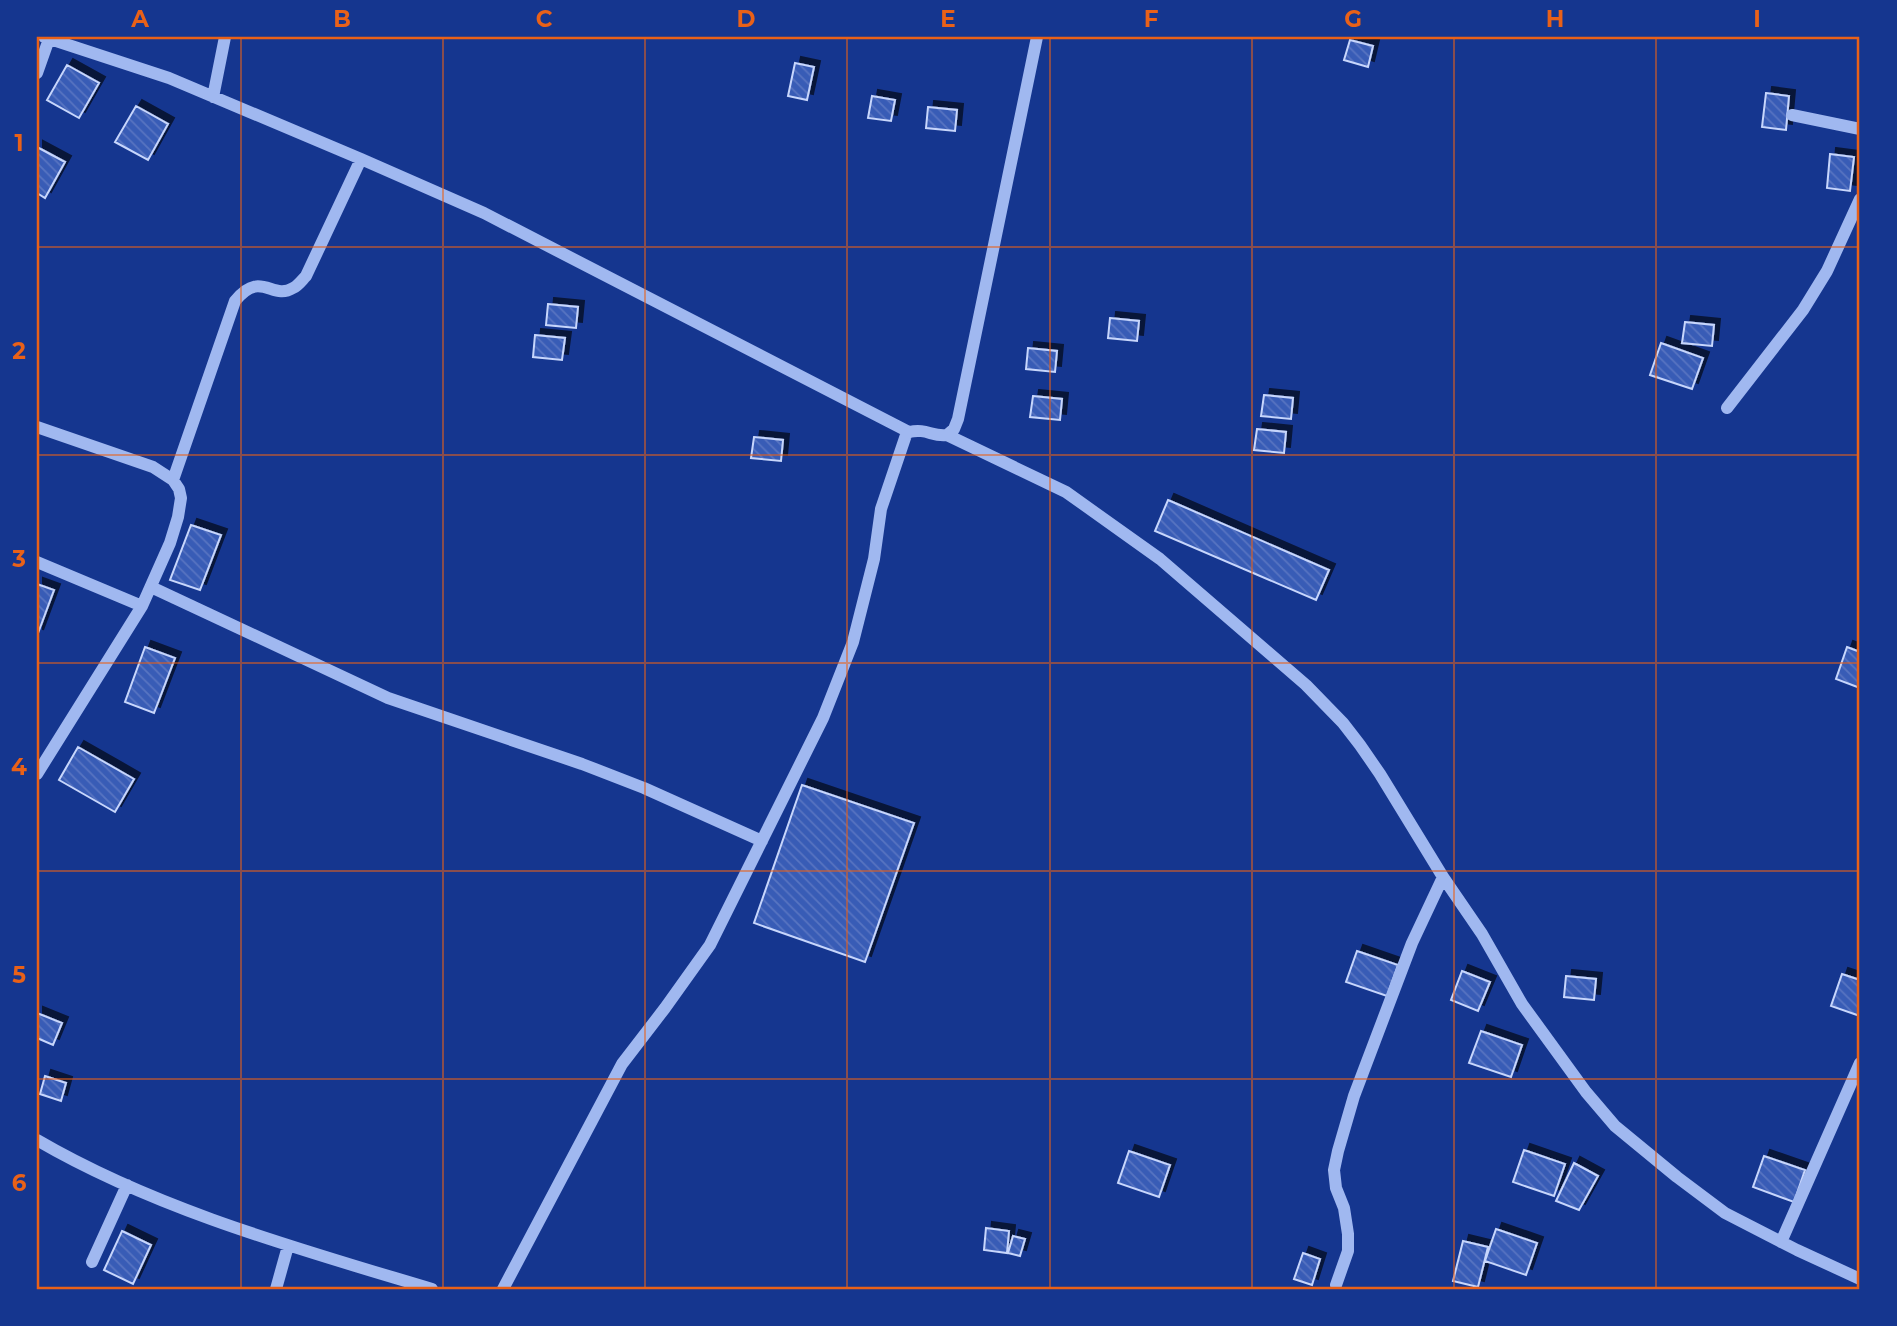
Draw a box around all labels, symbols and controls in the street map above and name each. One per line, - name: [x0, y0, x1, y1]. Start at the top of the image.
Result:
- text: A: [130, 5, 149, 33]
- text: B: [333, 5, 351, 33]
- text: C: [536, 5, 553, 33]
- text: D: [737, 5, 756, 33]
- text: E: [940, 5, 956, 33]
- text: F: [1144, 5, 1159, 33]
- text: G: [1344, 5, 1362, 33]
- text: H: [1546, 5, 1564, 33]
- text: I: [1753, 5, 1761, 33]
- text: 1: [14, 129, 24, 157]
- text: 2: [12, 337, 26, 365]
- text: 3: [11, 545, 26, 573]
- text: 4: [11, 753, 27, 781]
- text: 5: [12, 961, 26, 989]
- text: 6: [12, 1169, 27, 1197]

